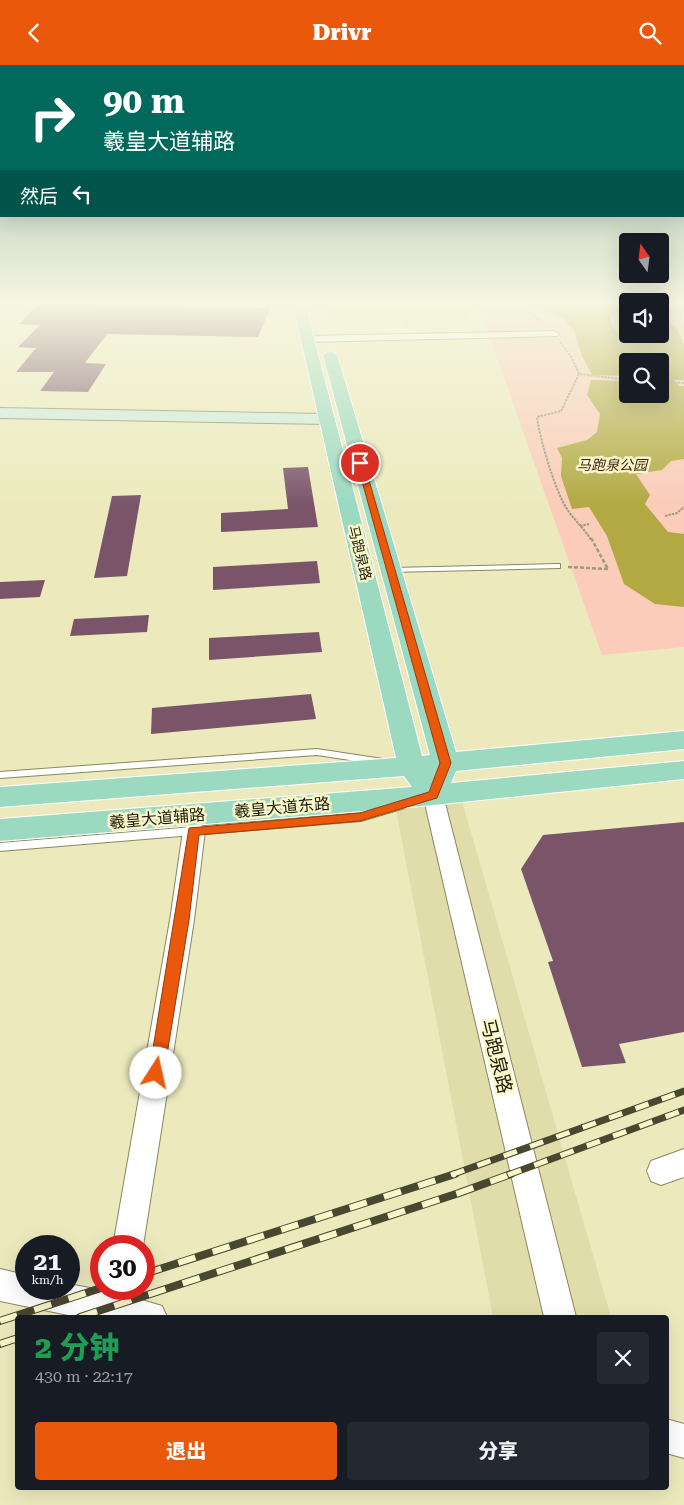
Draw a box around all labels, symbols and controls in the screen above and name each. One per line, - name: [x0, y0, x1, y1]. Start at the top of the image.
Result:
- icon: back: [20, 19, 48, 47]
- icon: search: [636, 19, 664, 47]
- text: Drivr: [312, 20, 372, 45]
- text: 90 m: [103, 81, 185, 122]
- icon: right: [20, 85, 85, 150]
- text: 羲皇大道辅路: [103, 129, 235, 154]
- icon: left: [68, 180, 96, 208]
- text: 然后: [20, 185, 58, 208]
- north arrow: [619, 233, 669, 283]
- map controls: [619, 233, 669, 403]
- button: sound: [619, 293, 669, 343]
- button: search: [619, 353, 669, 403]
- pin: [339, 442, 381, 484]
- icon: arrive: [346, 449, 374, 477]
- park label: 马跑泉公园: [577, 457, 649, 473]
- street label: 马跑泉路: [345, 524, 375, 582]
- street label: 羲皇大道东路: [233, 794, 331, 821]
- street label: 羲皇大道辅路: [108, 805, 206, 832]
- street label: 马跑泉路: [476, 1016, 517, 1096]
- position arrow: [129, 1046, 181, 1098]
- speed limit sign: 30: [90, 1235, 155, 1300]
- text: 21: [33, 1247, 62, 1276]
- text: km/h: [31, 1273, 64, 1287]
- text: 2 分钟: [35, 1330, 119, 1365]
- button: close: [597, 1332, 649, 1384]
- text: 430 m · 22:17: [35, 1367, 133, 1386]
- button: 退出: [35, 1422, 337, 1480]
- button: 分享: [347, 1422, 649, 1480]

